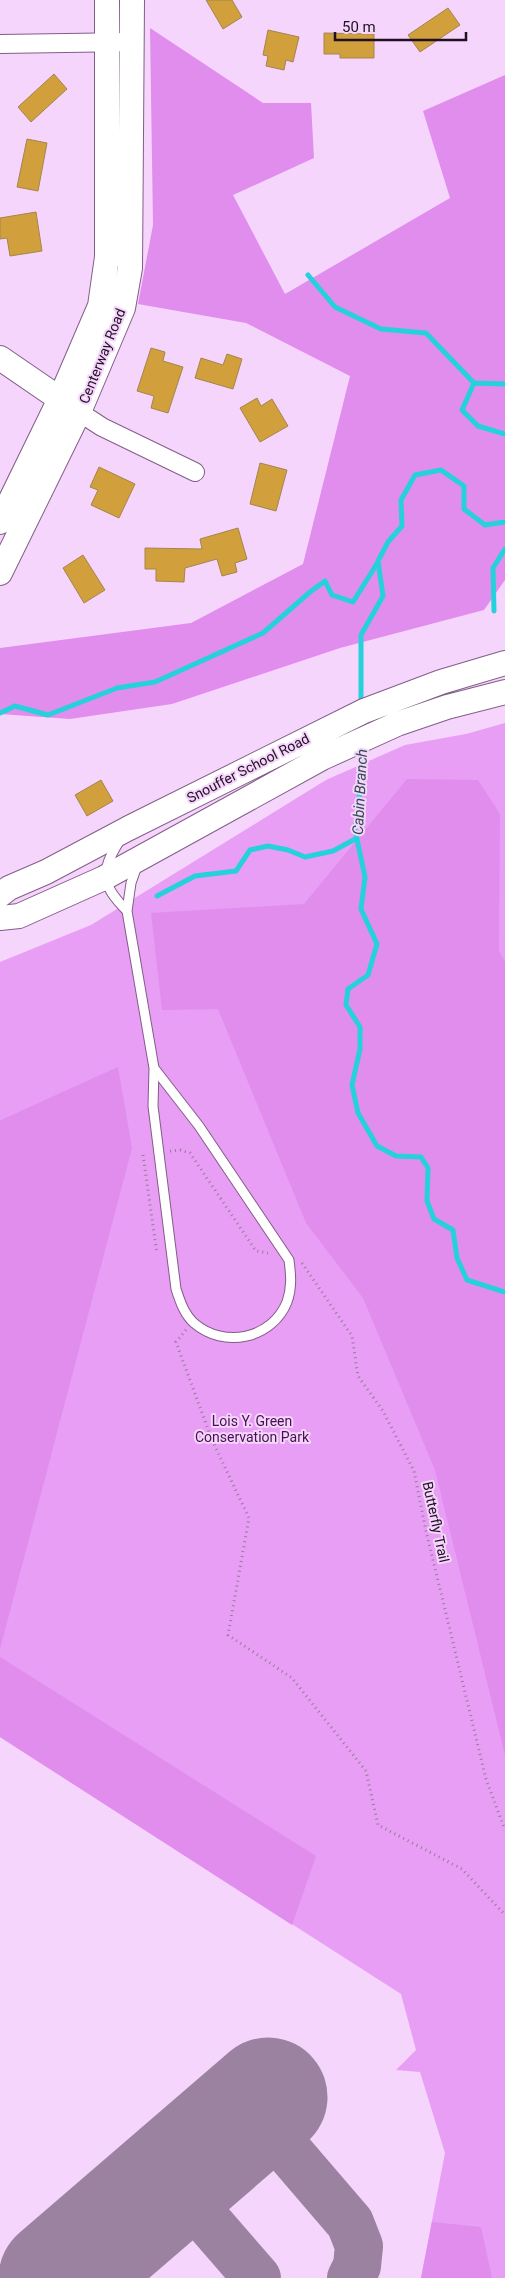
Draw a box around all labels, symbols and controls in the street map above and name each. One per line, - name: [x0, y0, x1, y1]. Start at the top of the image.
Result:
- scale bar: [335, 10, 466, 42]
- text: 50 m: [342, 18, 376, 36]
- street label: Centerway Road: [76, 306, 128, 406]
- street label: Snouffer School Road: [184, 730, 312, 806]
- water label: Cabin Branch: [349, 749, 371, 835]
- park label: Lois Y. Green Conservation Park: [195, 1413, 310, 1445]
- street label: Butterfly Trail: [420, 1480, 452, 1564]

